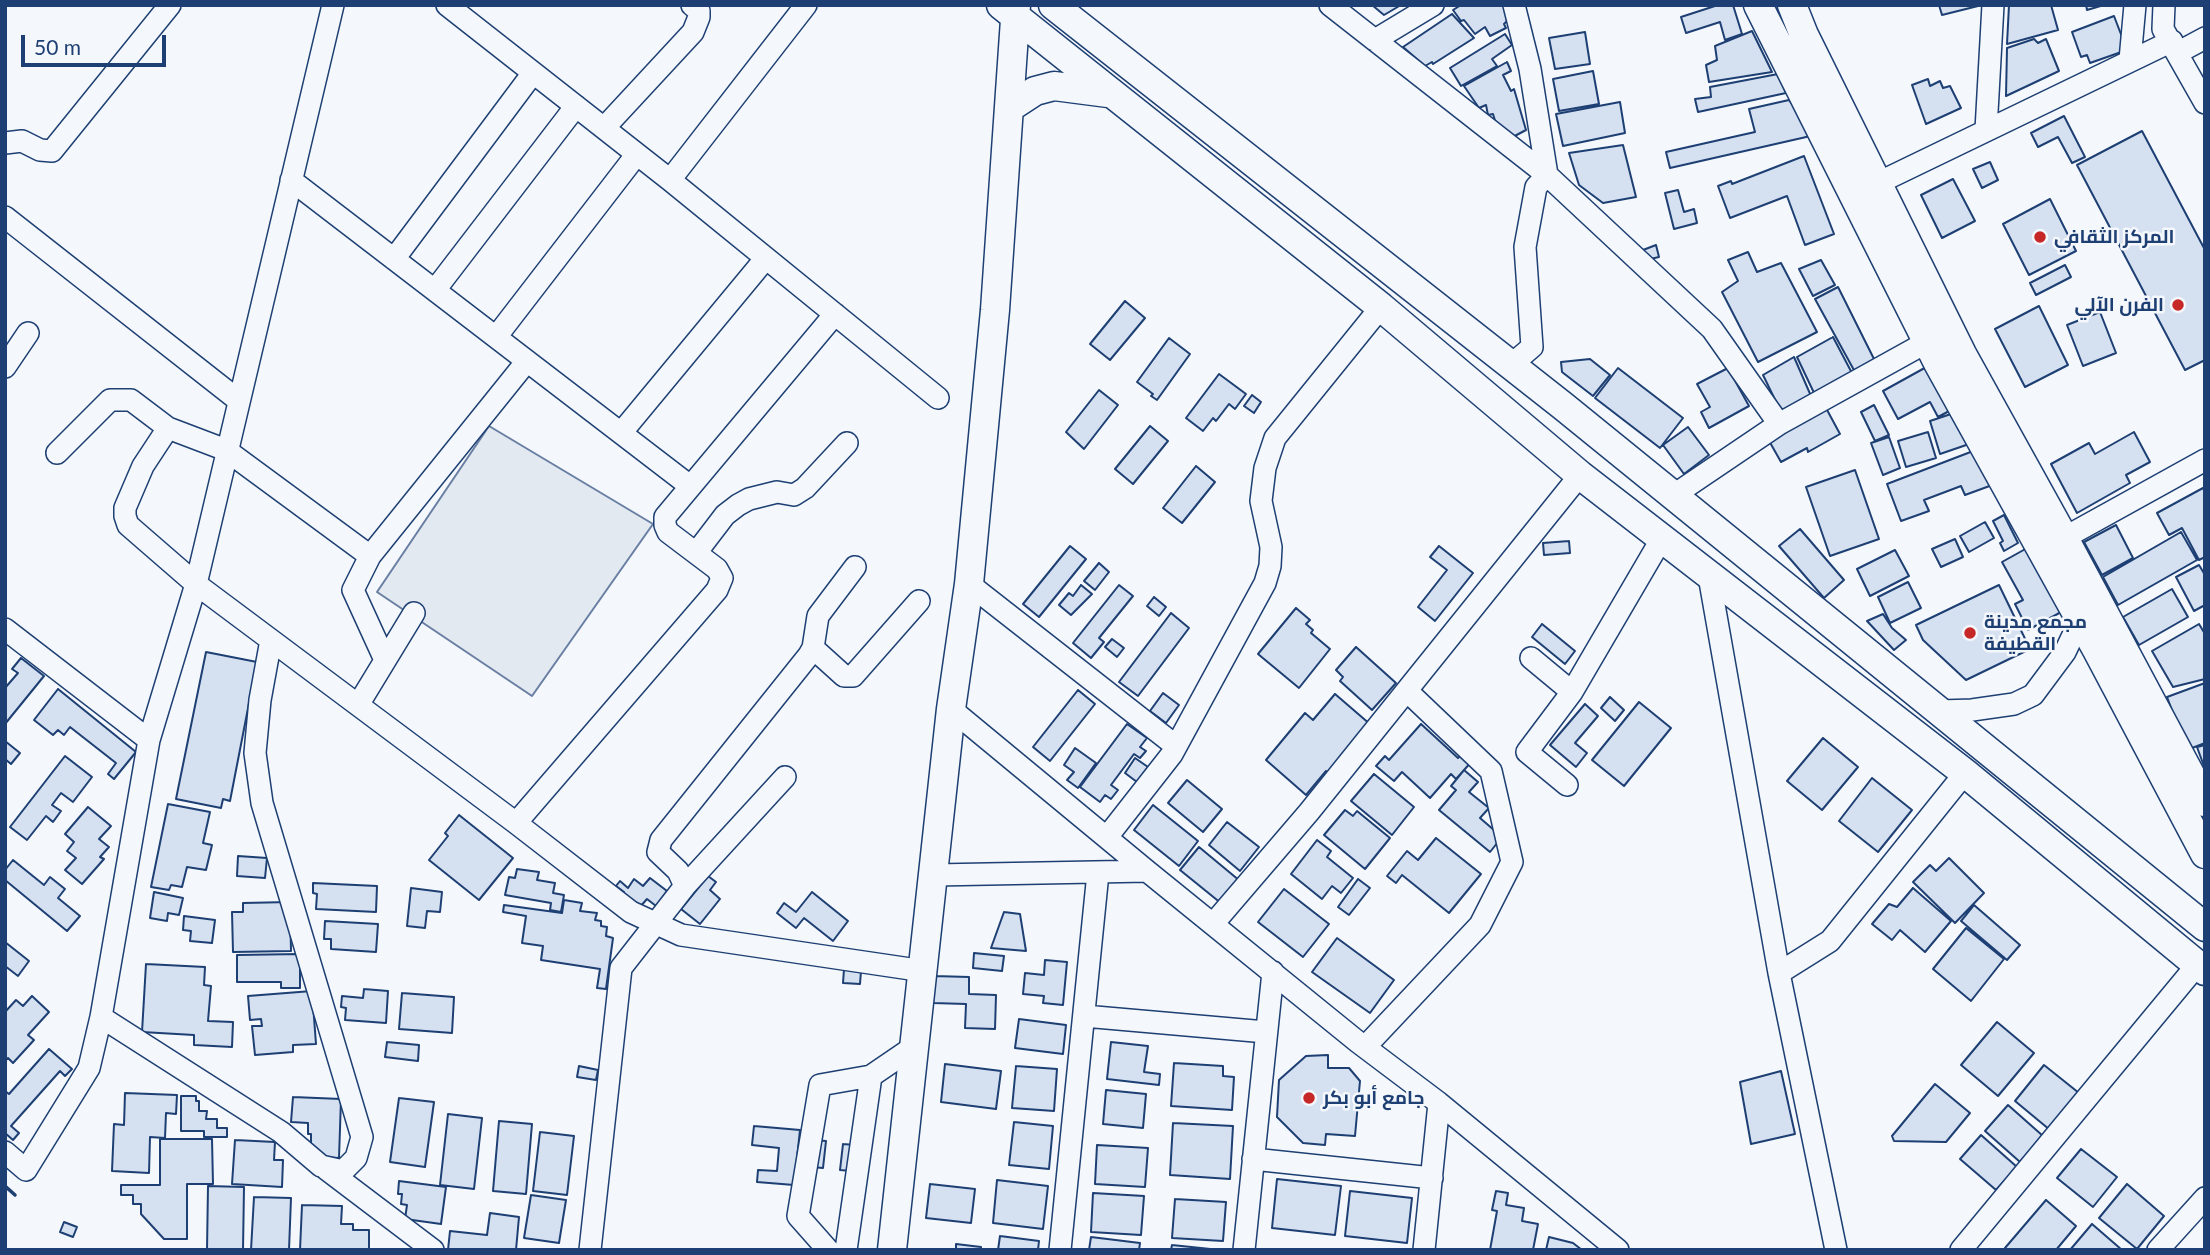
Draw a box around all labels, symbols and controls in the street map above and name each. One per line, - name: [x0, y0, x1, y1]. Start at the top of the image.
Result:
- scale bar: [24, 21, 170, 65]
- text: 50 m: [34, 34, 81, 59]
- place label: المركز الثقافي: [2054, 226, 2175, 248]
- marker: المركز الثقافي: [2032, 229, 2048, 245]
- place label: الفرن اﻵلي: [2074, 294, 2164, 316]
- marker: الفرن اﻵلي: [2170, 297, 2186, 313]
- place label: مجمع مدينة القطيفة: [1984, 611, 2087, 655]
- marker: مجمع مدينة القطيفة: [1962, 625, 1978, 641]
- place label: جامع أبو بكر: [1323, 1087, 1424, 1109]
- marker: جامع أبو بكر: [1301, 1090, 1317, 1106]

